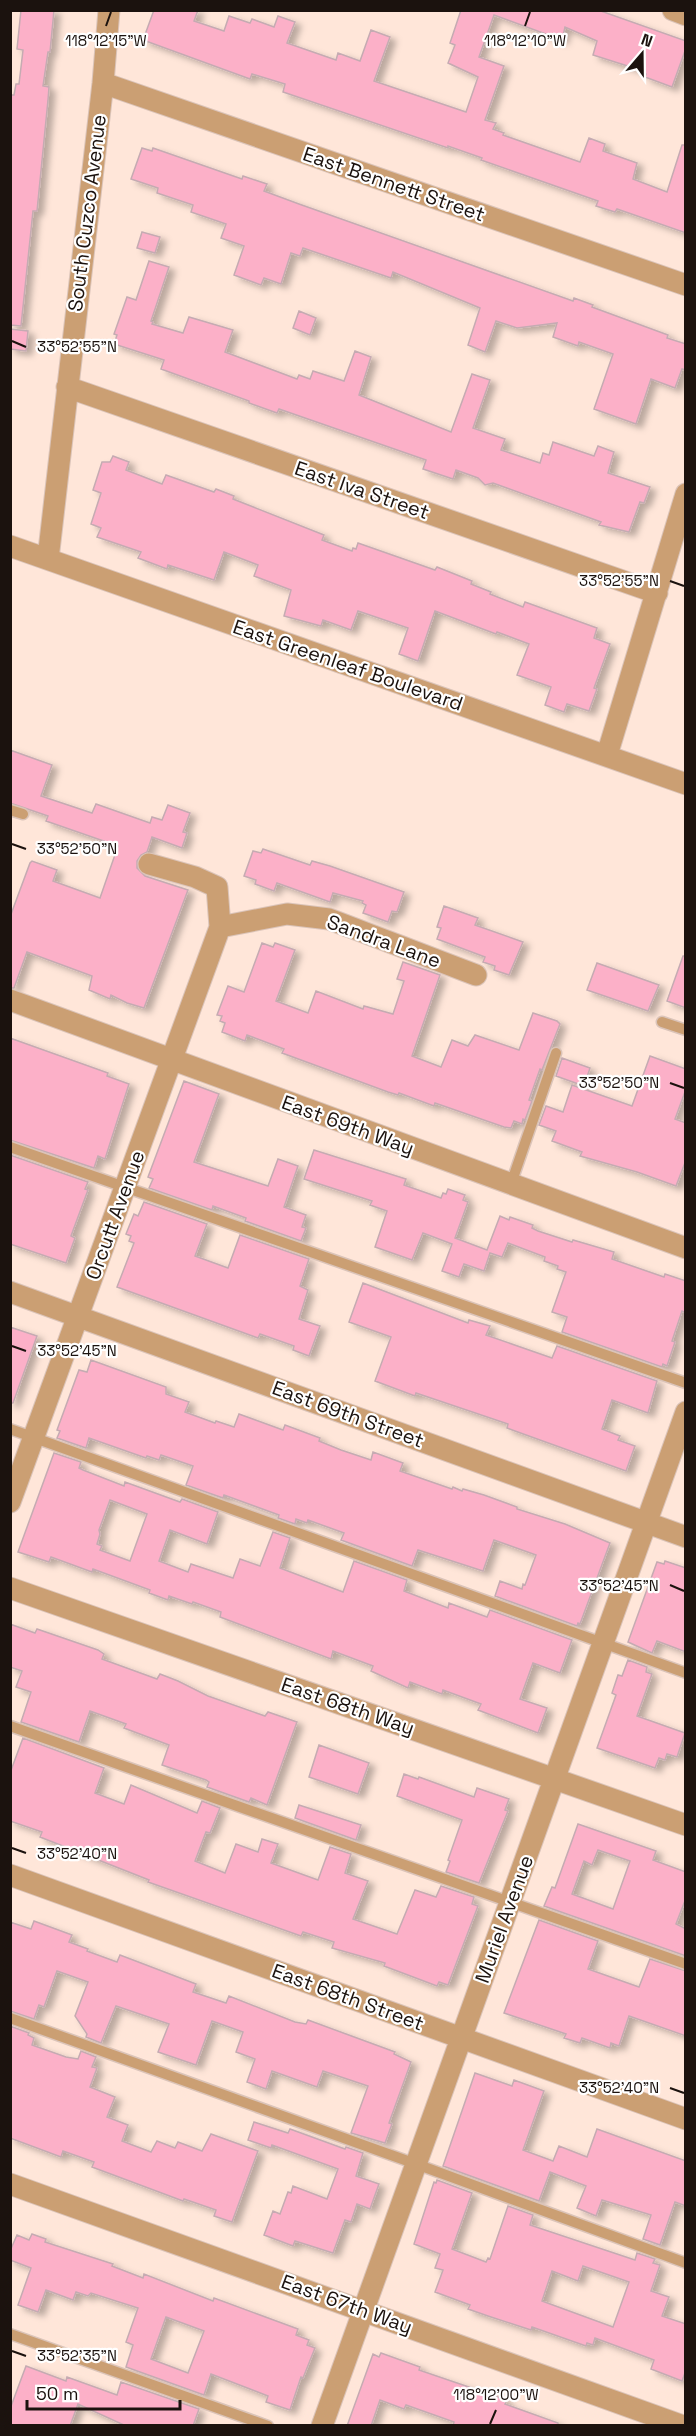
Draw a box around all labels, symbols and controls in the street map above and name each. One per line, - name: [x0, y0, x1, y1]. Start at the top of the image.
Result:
- north arrow: [612, 24, 672, 84]
- text: N: [638, 29, 656, 52]
- text: 118°12'15"W: [65, 31, 147, 50]
- text: 118°12'10"W: [484, 31, 566, 50]
- street label: South Cuzco Avenue: [62, 113, 112, 313]
- street label: East Bennett Street: [300, 141, 488, 227]
- text: 33°52'55"N: [37, 337, 117, 356]
- street label: East Iva Street: [291, 455, 433, 525]
- text: 33°52'55"N: [579, 571, 659, 590]
- street label: East Greenleaf Boulevard: [230, 613, 466, 717]
- text: 33°52'50"N: [37, 839, 117, 858]
- street label: Sandra Lane: [324, 908, 444, 974]
- text: 33°52'50"N: [579, 1073, 659, 1092]
- street label: East 69th Way: [278, 1089, 418, 1161]
- street label: Orcutt Avenue: [80, 1147, 150, 1283]
- text: 33°52'45"N: [37, 1341, 117, 1360]
- street label: East 69th Street: [269, 1375, 427, 1453]
- text: 33°52'45"N: [579, 1576, 659, 1595]
- street label: East 68th Way: [278, 1671, 418, 1741]
- text: 33°52'40"N: [37, 1844, 117, 1863]
- street label: Muriel Avenue: [469, 1851, 539, 1987]
- street label: East 68th Street: [268, 1957, 428, 2037]
- text: 33°52'40"N: [579, 2078, 659, 2097]
- street label: East 67th Way: [278, 2268, 416, 2340]
- text: 33°52'35"N: [37, 2346, 117, 2365]
- scale bar: [27, 2373, 180, 2411]
- text: 50 m: [36, 2382, 78, 2405]
- text: 118°12'00"W: [453, 2385, 539, 2404]

